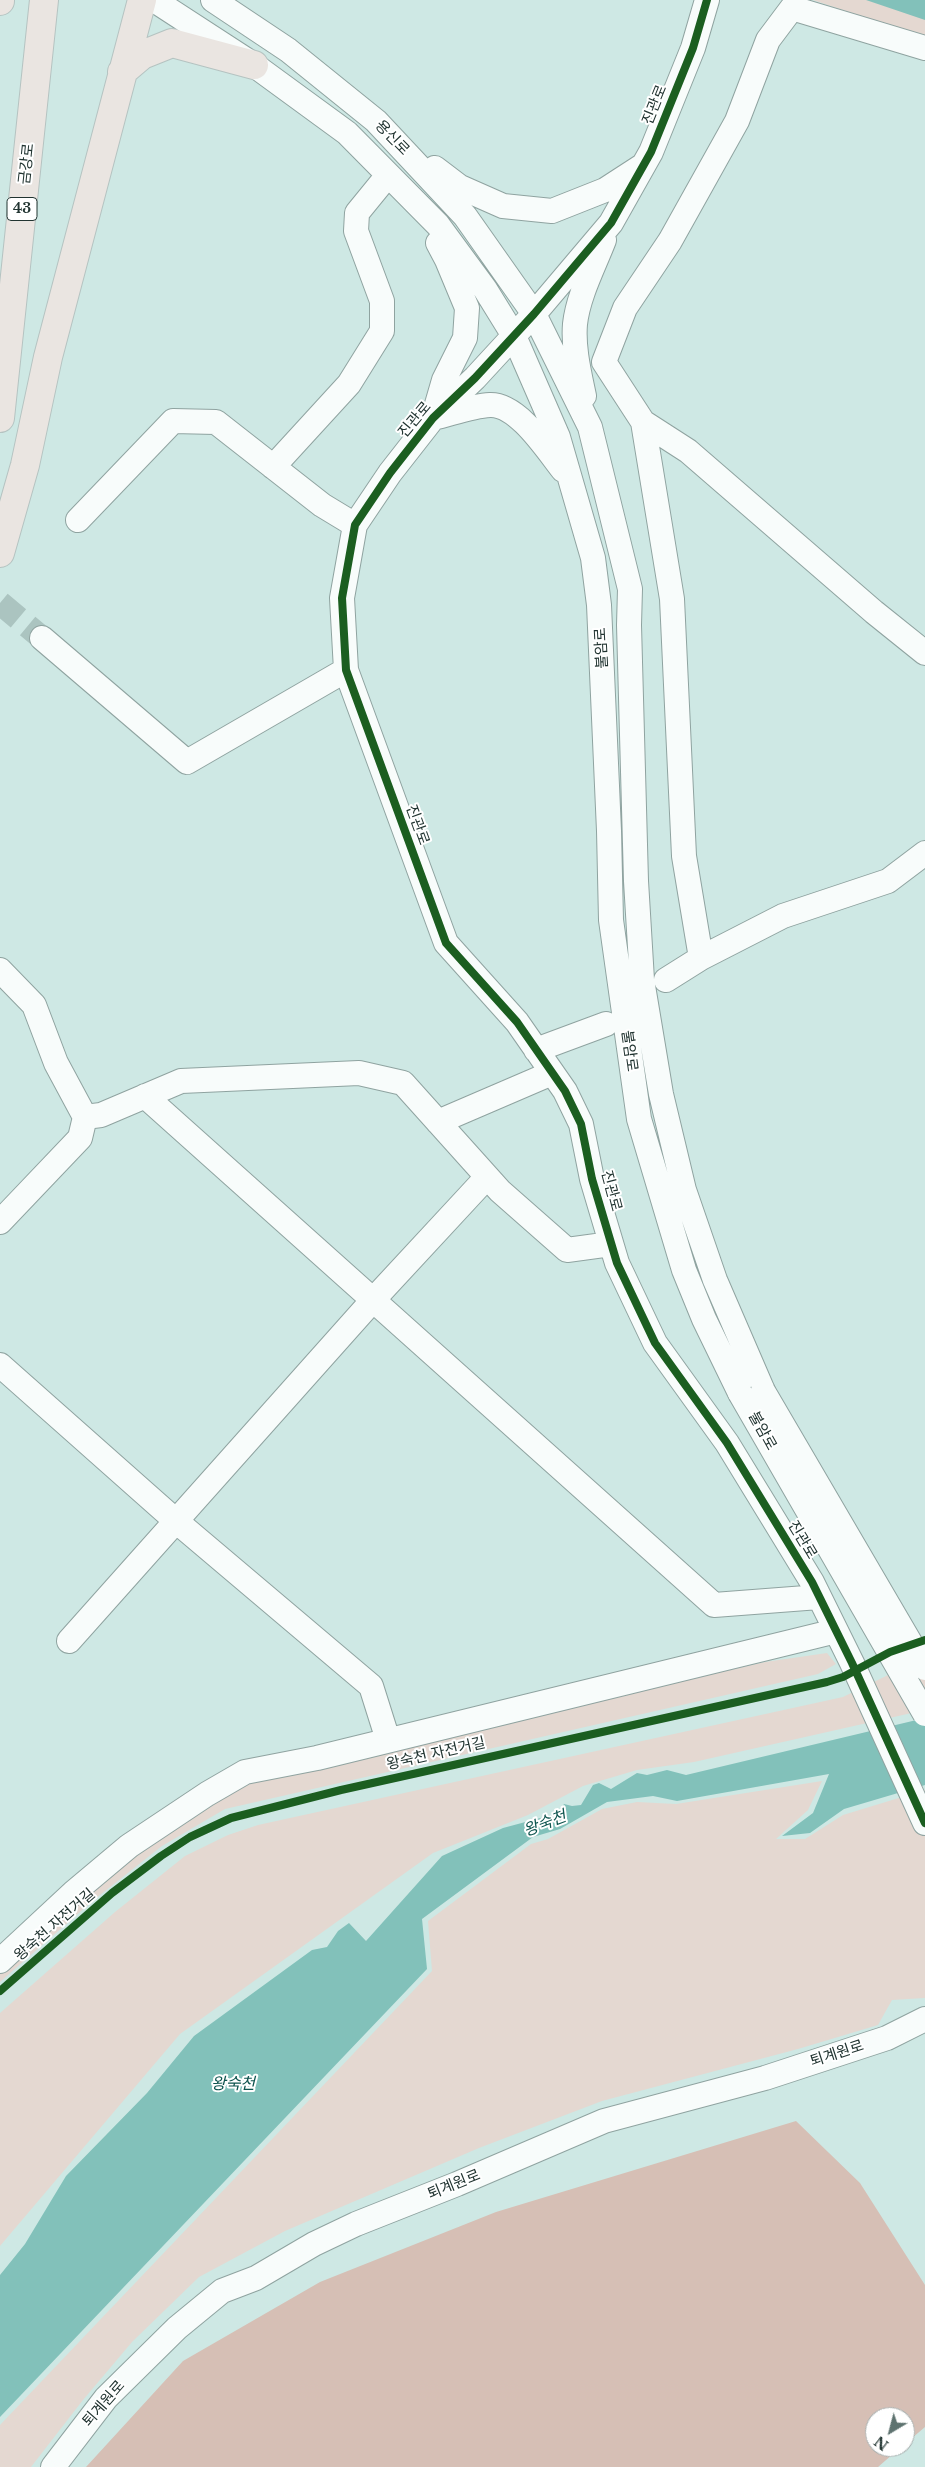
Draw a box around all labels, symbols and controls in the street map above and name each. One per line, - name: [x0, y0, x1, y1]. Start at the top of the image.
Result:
- street label: 진관로: [639, 82, 671, 128]
- street label: 용신로: [371, 117, 413, 159]
- street label: 금강로: [16, 142, 38, 186]
- road number: 43: [7, 198, 37, 220]
- street label: 진관로: [395, 398, 435, 442]
- street label: 불암로: [592, 627, 612, 669]
- street label: 진관로: [401, 802, 433, 848]
- street label: 불암로: [617, 1029, 641, 1073]
- street label: 진관로: [597, 1169, 625, 1213]
- street label: 불암로: [744, 1409, 780, 1453]
- street label: 진관로: [784, 1518, 820, 1562]
- street label: 왕숙천 자전거길: [385, 1734, 487, 1774]
- water label: 왕숙천: [521, 1807, 569, 1841]
- street label: 왕숙천 자전거길: [11, 1885, 99, 1965]
- street label: 퇴계원로: [808, 2037, 866, 2071]
- water label: 왕숙천: [211, 2074, 255, 2094]
- street label: 퇴계원로: [425, 2166, 483, 2204]
- street label: 퇴계원로: [79, 2377, 129, 2431]
- north arrow: [865, 2407, 915, 2457]
- text: N: [871, 2432, 892, 2454]

